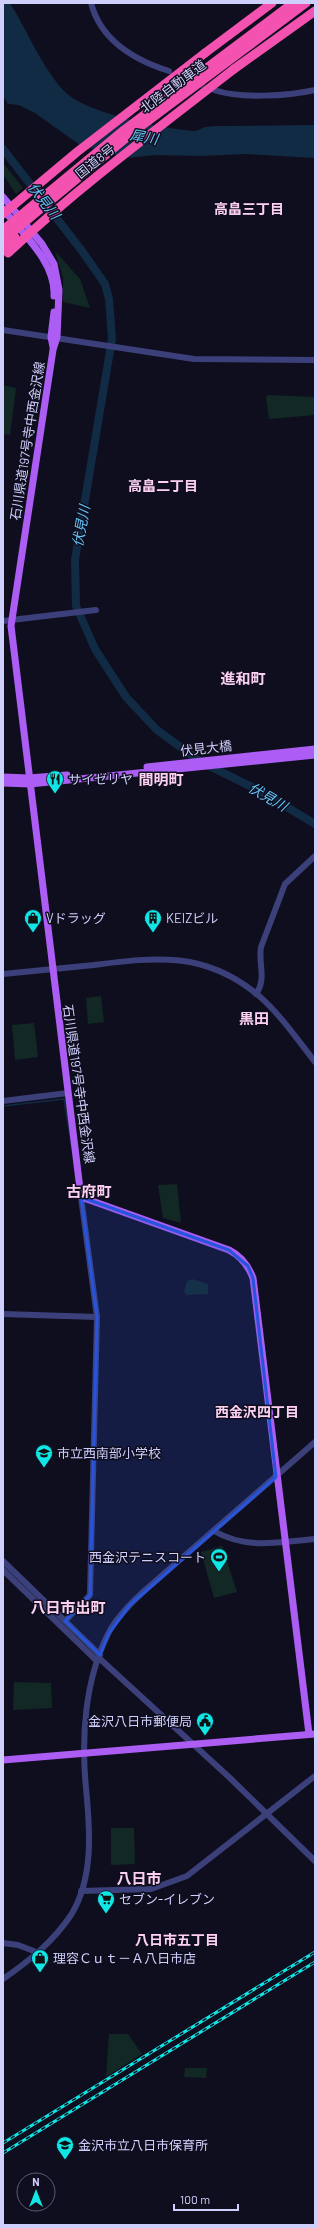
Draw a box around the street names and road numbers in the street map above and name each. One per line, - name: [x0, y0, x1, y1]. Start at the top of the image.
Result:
- street label: 北陸自動車道: [137, 56, 209, 116]
- street label: 国道8号: [72, 140, 118, 182]
- street label: 石川県道197号寺中西金沢線: [7, 360, 47, 522]
- street label: 伏見大橋: [179, 737, 233, 759]
- street label: 石川県道197号寺中西金沢線: [60, 1003, 98, 1165]

